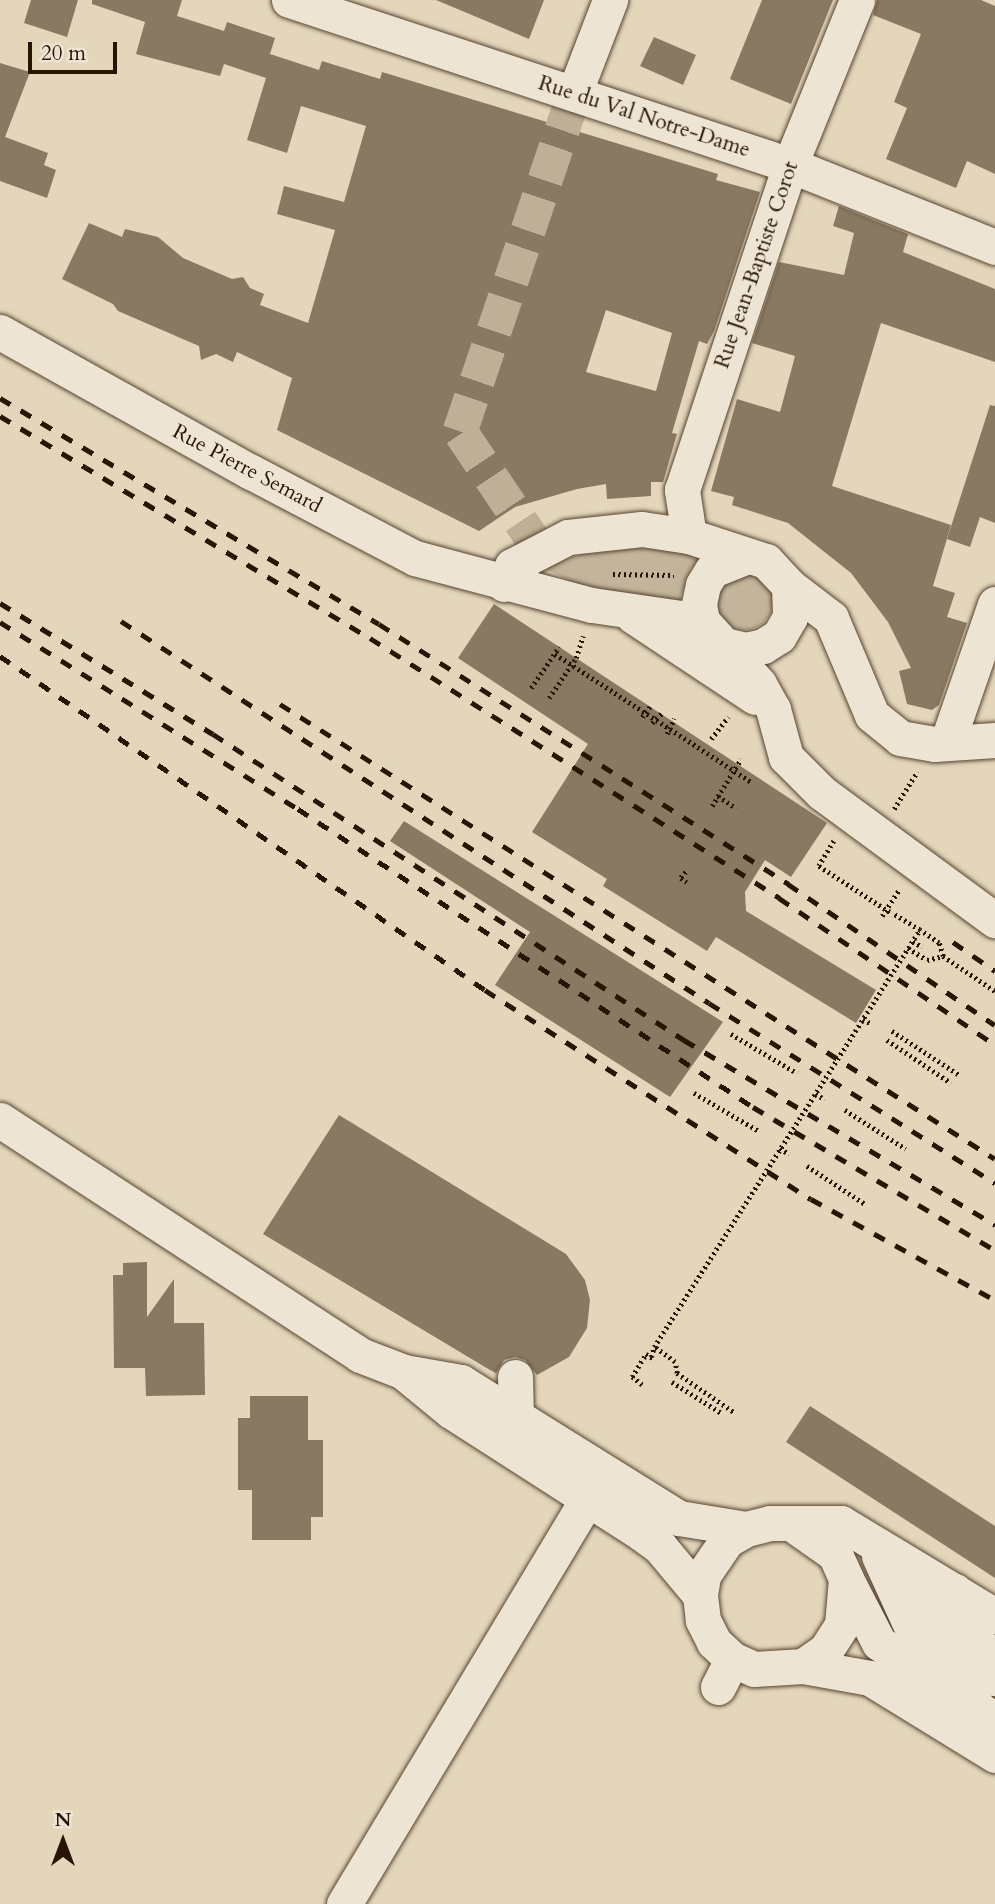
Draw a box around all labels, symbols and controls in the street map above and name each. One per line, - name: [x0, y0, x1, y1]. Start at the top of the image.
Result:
- scale bar: [32, 28, 121, 72]
- text: 20 m: [41, 39, 86, 68]
- street label: Rue du Val Notre-Dame: [535, 71, 753, 163]
- street label: Rue Jean-Baptiste Corot: [710, 158, 804, 372]
- street label: Rue Pierre Semard: [168, 419, 326, 519]
- north arrow: [28, 1806, 98, 1876]
- text: N: [55, 1807, 71, 1833]

